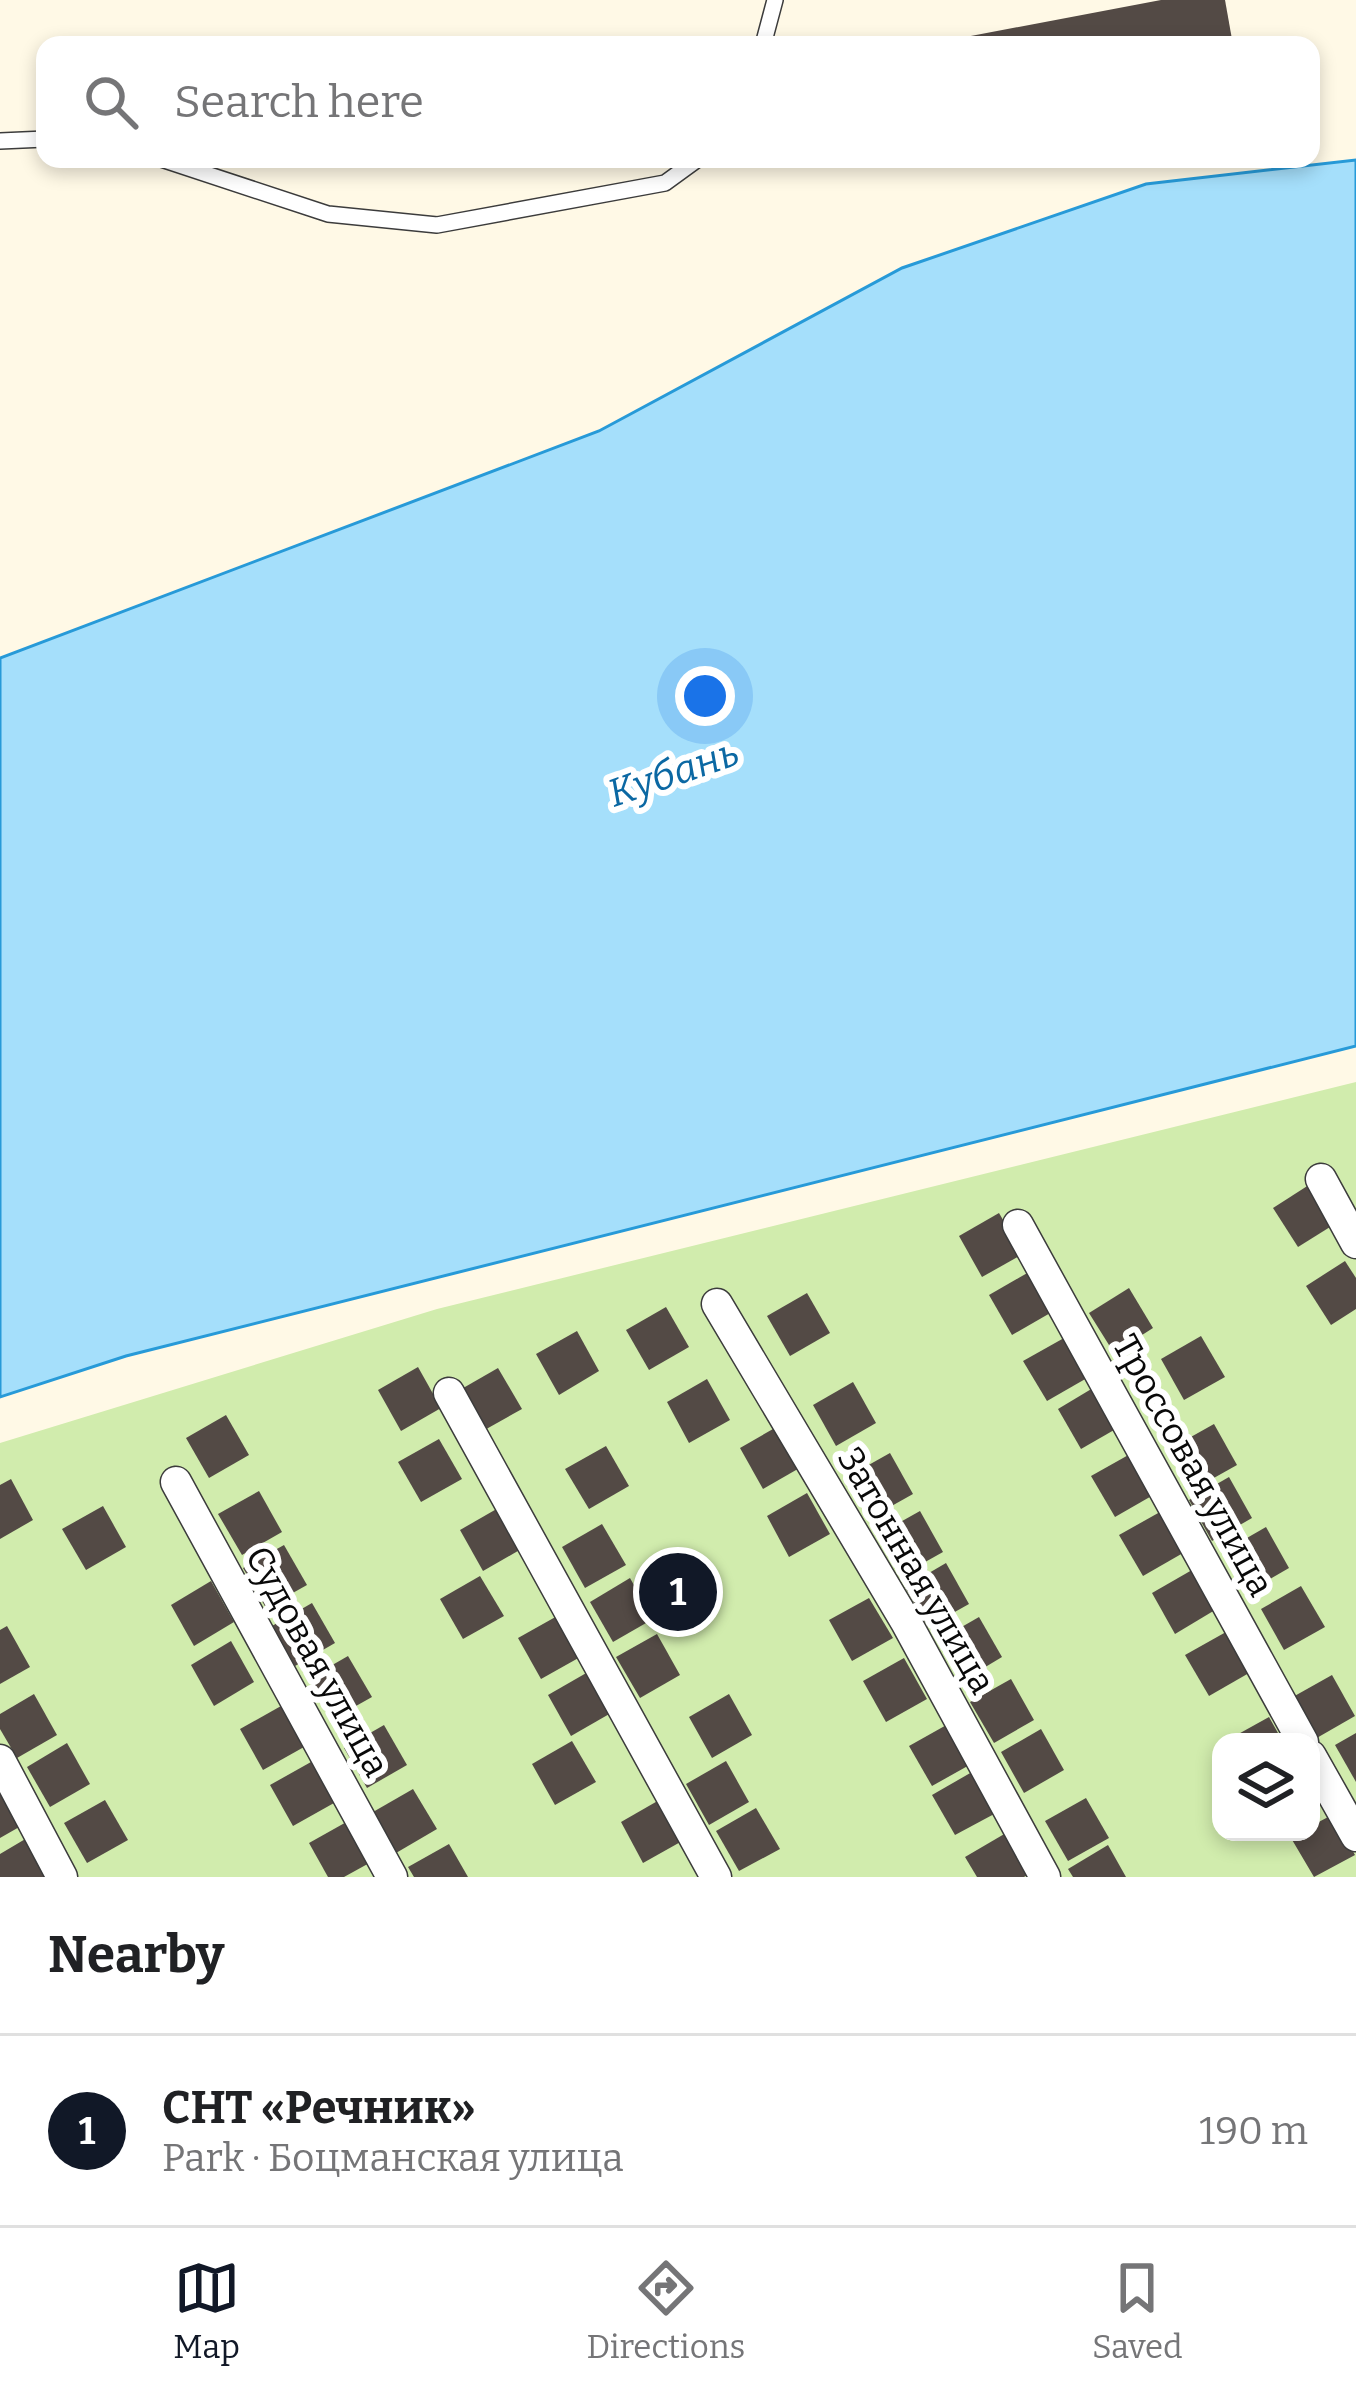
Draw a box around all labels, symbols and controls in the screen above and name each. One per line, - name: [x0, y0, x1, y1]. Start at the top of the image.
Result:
- search box: [36, 36, 1320, 168]
- icon: search: [78, 69, 144, 135]
- text: Search here: [174, 75, 424, 129]
- your location: [675, 666, 735, 726]
- water label: Кубань: [602, 729, 745, 817]
- street label: Троссовая улица: [1103, 1327, 1283, 1604]
- street label: Затонная улица: [828, 1439, 1005, 1702]
- street label: Судовая улица: [236, 1539, 399, 1785]
- pin: 1: [639, 1547, 717, 1637]
- map controls: [1212, 1733, 1320, 1841]
- button: layers: [1212, 1733, 1320, 1841]
- text: Nearby: [48, 1924, 224, 1986]
- text: СНТ «Речник»: [162, 2081, 476, 2135]
- text: 1: [79, 2108, 95, 2154]
- text: 190 m: [1199, 2108, 1308, 2154]
- text: Park · Боцманская улица: [162, 2135, 624, 2181]
- tab: Map: [173, 2255, 240, 2367]
- tab: Directions: [587, 2255, 745, 2367]
- tab: Saved: [1092, 2255, 1183, 2367]

